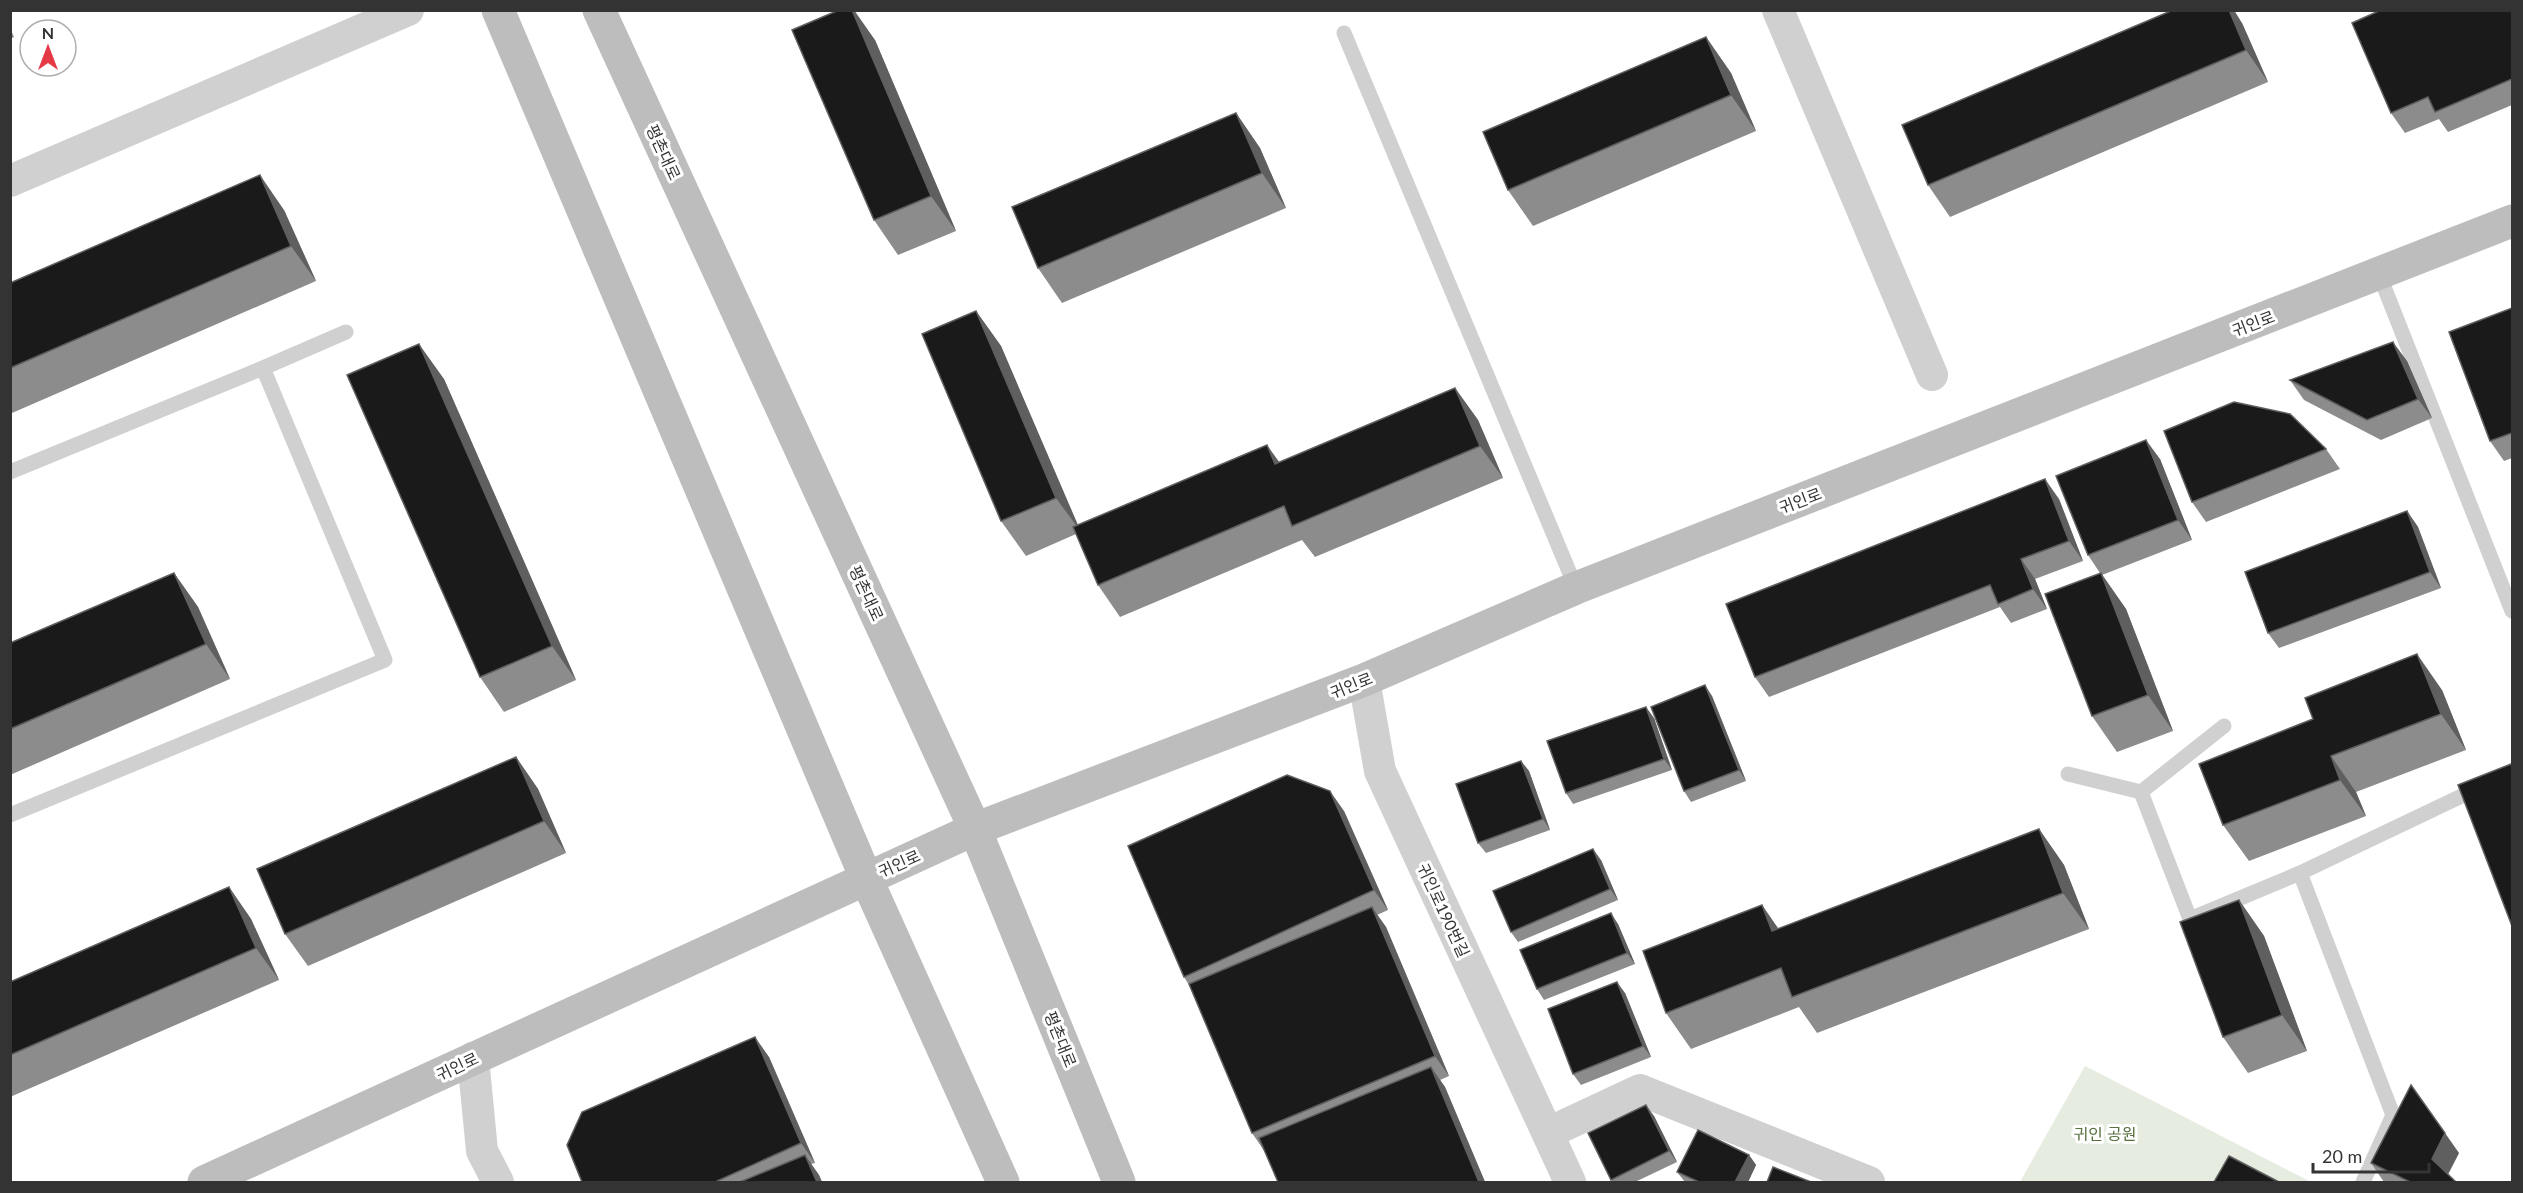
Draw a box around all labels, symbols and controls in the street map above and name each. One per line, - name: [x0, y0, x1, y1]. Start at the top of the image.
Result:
- north arrow: [18, 18, 78, 78]
- text: N: [42, 23, 54, 42]
- street label: 평촌대로: [643, 121, 685, 183]
- street label: 귀인로: [2229, 306, 2277, 340]
- street label: 귀인로: [1776, 483, 1824, 517]
- street label: 평촌대로: [846, 562, 888, 624]
- street label: 귀인로: [1327, 668, 1375, 702]
- street label: 귀인로: [875, 845, 923, 881]
- street label: 귀인로190번길: [1414, 860, 1474, 960]
- street label: 평촌대로: [1041, 1008, 1081, 1070]
- street label: 귀인로: [433, 1048, 481, 1084]
- park label: 귀인 공원: [2074, 1124, 2136, 1143]
- scale bar: [2313, 1136, 2428, 1174]
- text: 20 m: [2322, 1145, 2362, 1167]

